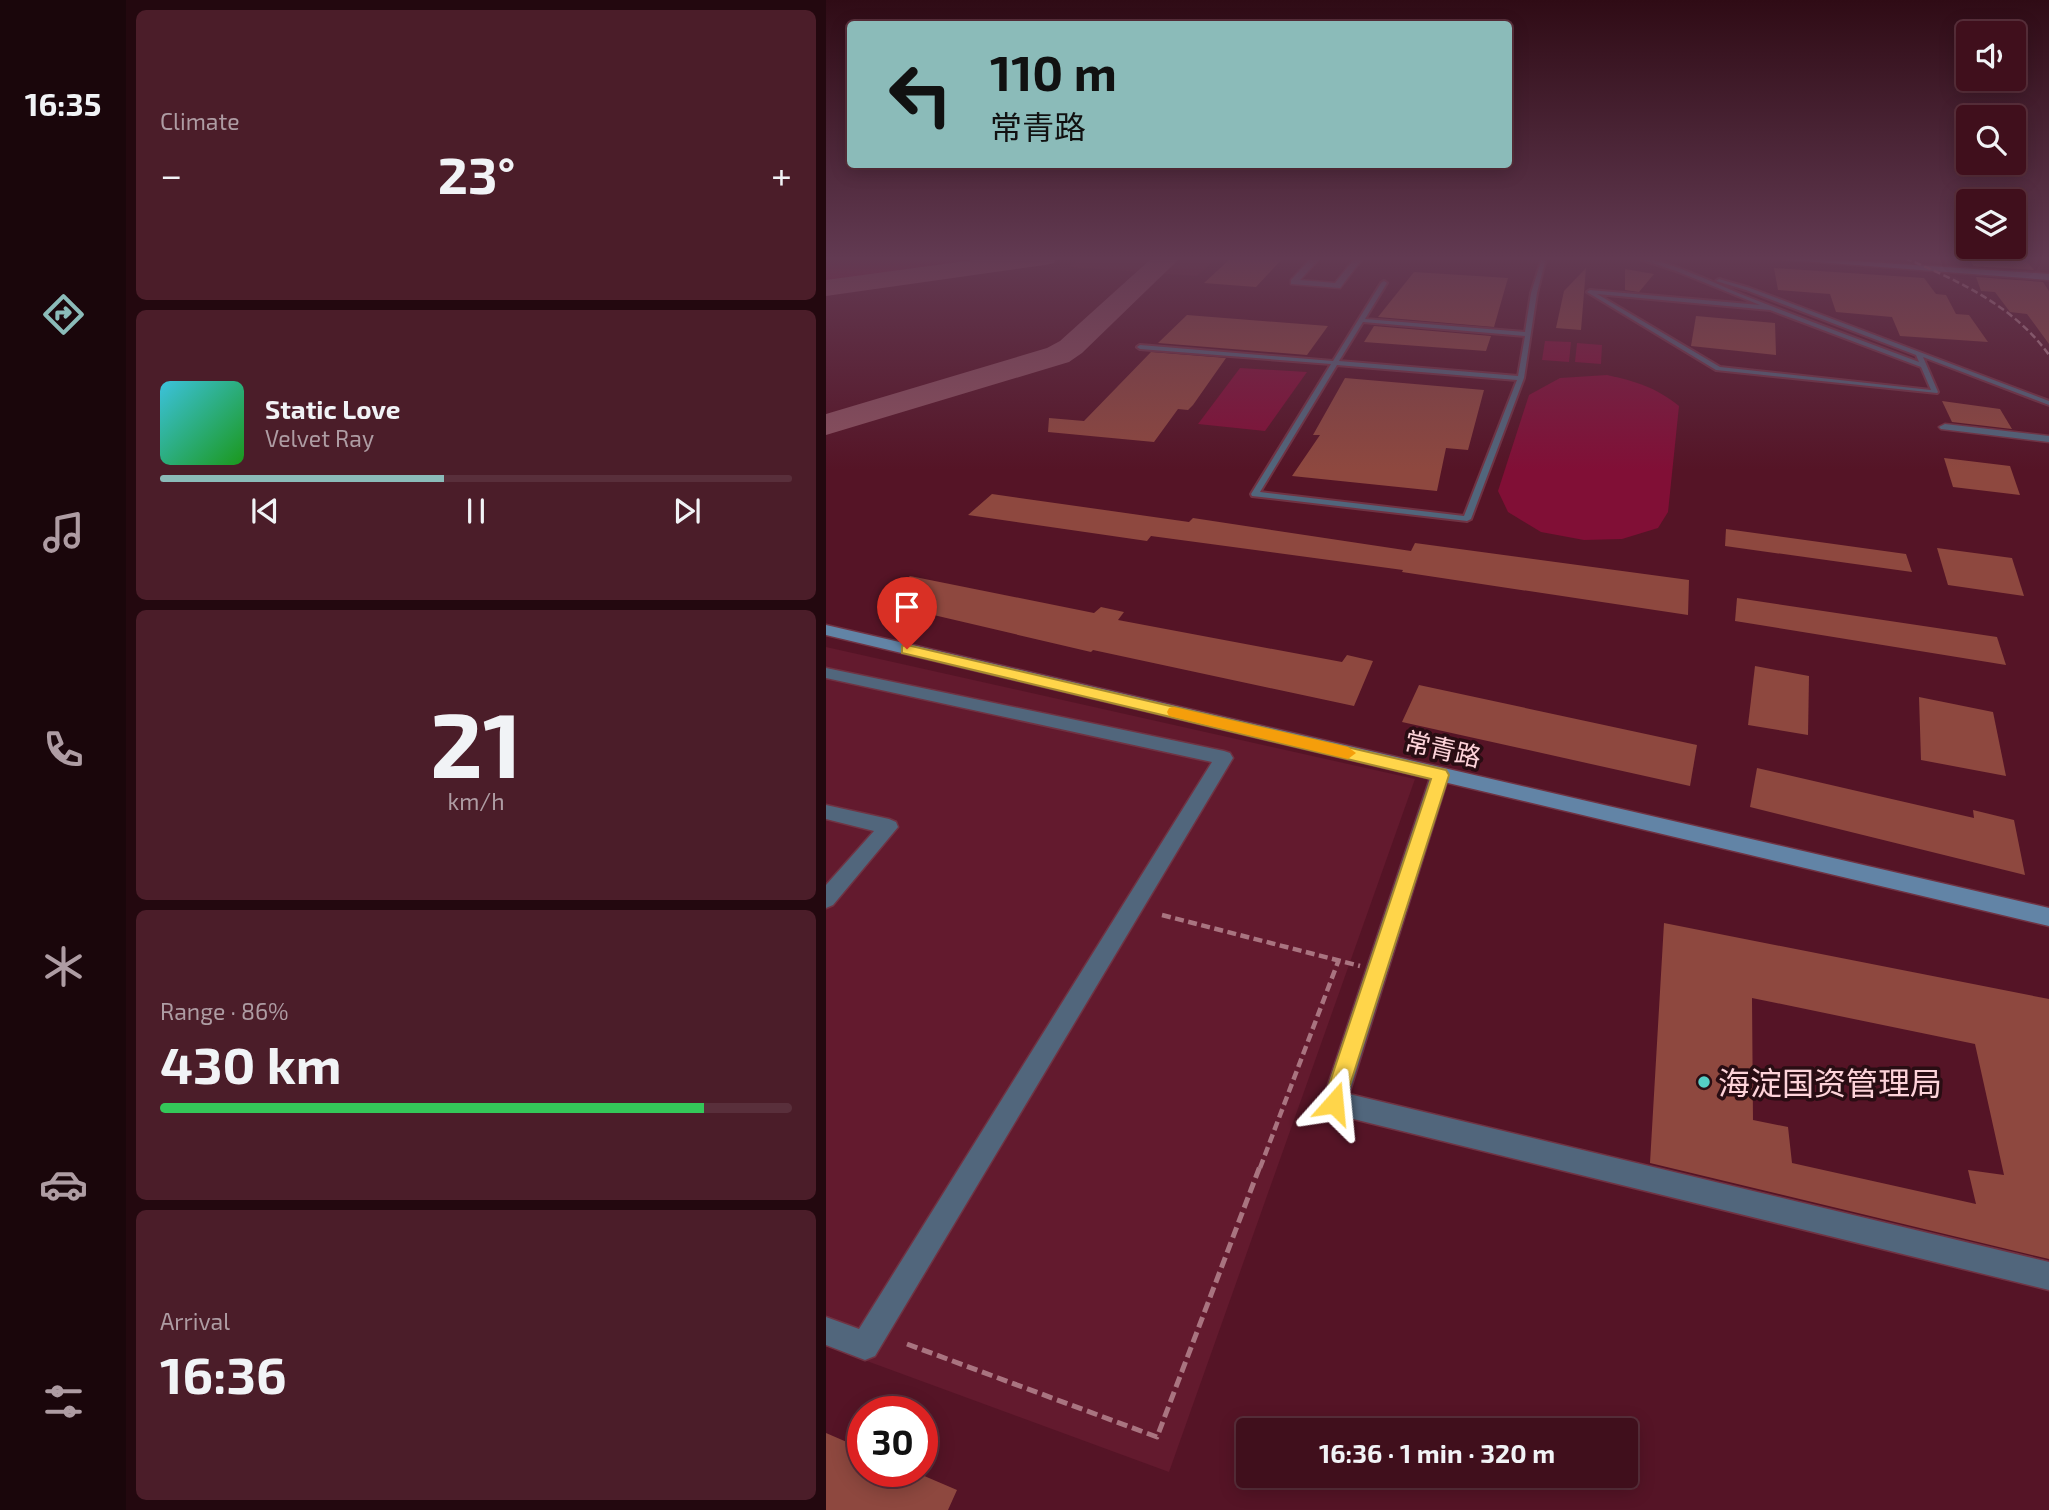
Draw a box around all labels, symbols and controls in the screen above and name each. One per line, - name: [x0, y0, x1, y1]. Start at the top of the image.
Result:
- map controls: [1956, 21, 2026, 259]
- button: sound: [1956, 21, 2026, 91]
- text: 110 m: [990, 42, 1117, 101]
- icon: left: [875, 49, 966, 140]
- text: 16:35: [25, 84, 101, 122]
- button: search: [1956, 105, 2026, 175]
- text: Climate: [160, 107, 240, 135]
- text: 常青路: [990, 107, 1086, 145]
- text: 23°: [438, 142, 515, 204]
- text: −: [160, 151, 182, 197]
- text: +: [771, 151, 792, 197]
- button: layers: [1956, 189, 2026, 259]
- icon: directions: [39, 290, 88, 339]
- text: Static Love: [265, 393, 401, 424]
- text: Velvet Ray: [265, 424, 374, 452]
- icon: previous: [246, 492, 284, 530]
- icon: pause: [457, 492, 495, 530]
- icon: next: [668, 492, 706, 530]
- icon: music: [39, 508, 88, 557]
- pin: [877, 577, 937, 649]
- icon: arrive: [888, 588, 926, 626]
- text: 21: [430, 687, 522, 796]
- street label: 常青路: [1402, 724, 1484, 772]
- icon: phone: [39, 725, 88, 774]
- text: km/h: [447, 787, 505, 815]
- icon: climate: [39, 942, 88, 991]
- text: Range · 86%: [160, 997, 289, 1025]
- text: 430 km: [160, 1032, 342, 1094]
- place label: 海淀国资管理局: [1718, 1063, 1942, 1101]
- position arrow: [1297, 1066, 1371, 1140]
- marker: 海淀国资管理局: [1696, 1074, 1712, 1090]
- icon: car: [39, 1160, 88, 1209]
- text: Arrival: [160, 1307, 230, 1335]
- text: 16:36: [160, 1342, 287, 1404]
- icon: filters: [39, 1377, 88, 1426]
- speed limit sign: 30: [847, 1396, 938, 1487]
- text: 16:36 · 1 min · 320 m: [1319, 1437, 1555, 1468]

